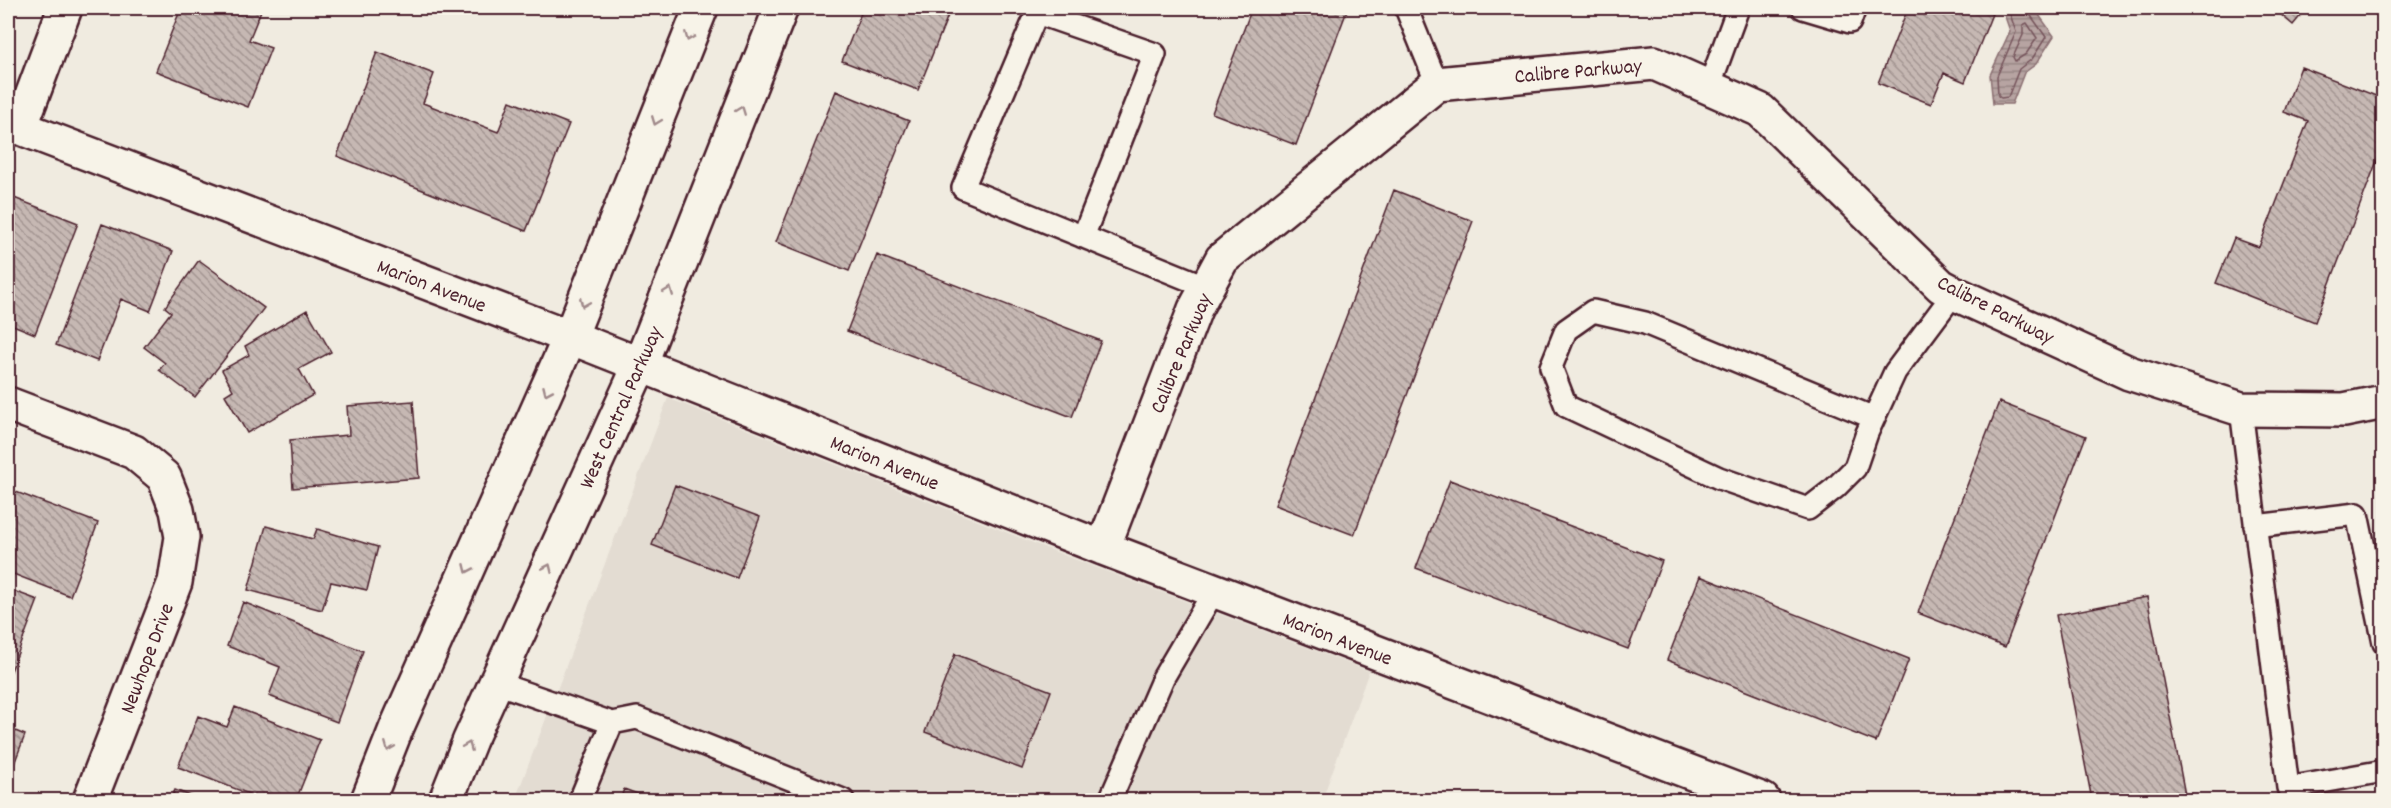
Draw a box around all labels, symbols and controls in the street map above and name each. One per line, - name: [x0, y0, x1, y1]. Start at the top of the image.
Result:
- one-way arrow: [684, 31, 696, 42]
- street label: Calibre Parkway: [1513, 52, 1644, 93]
- one-way arrow: [733, 105, 746, 115]
- one-way arrow: [650, 115, 663, 126]
- street label: Marion Avenue: [372, 253, 490, 322]
- street label: Calibre Parkway: [1931, 269, 2059, 354]
- one-way arrow: [662, 286, 674, 297]
- street label: Calibre Parkway: [1144, 289, 1222, 419]
- one-way arrow: [579, 296, 591, 307]
- street label: West Central Parkway: [573, 322, 672, 494]
- one-way arrow: [542, 384, 554, 395]
- street label: Marion Avenue: [825, 429, 943, 500]
- one-way arrow: [463, 562, 475, 573]
- one-way arrow: [541, 564, 553, 575]
- street label: Newhope Drive: [114, 599, 184, 719]
- street label: Marion Avenue: [1278, 606, 1396, 675]
- one-way arrow: [384, 741, 396, 752]
- one-way arrow: [461, 741, 473, 752]

